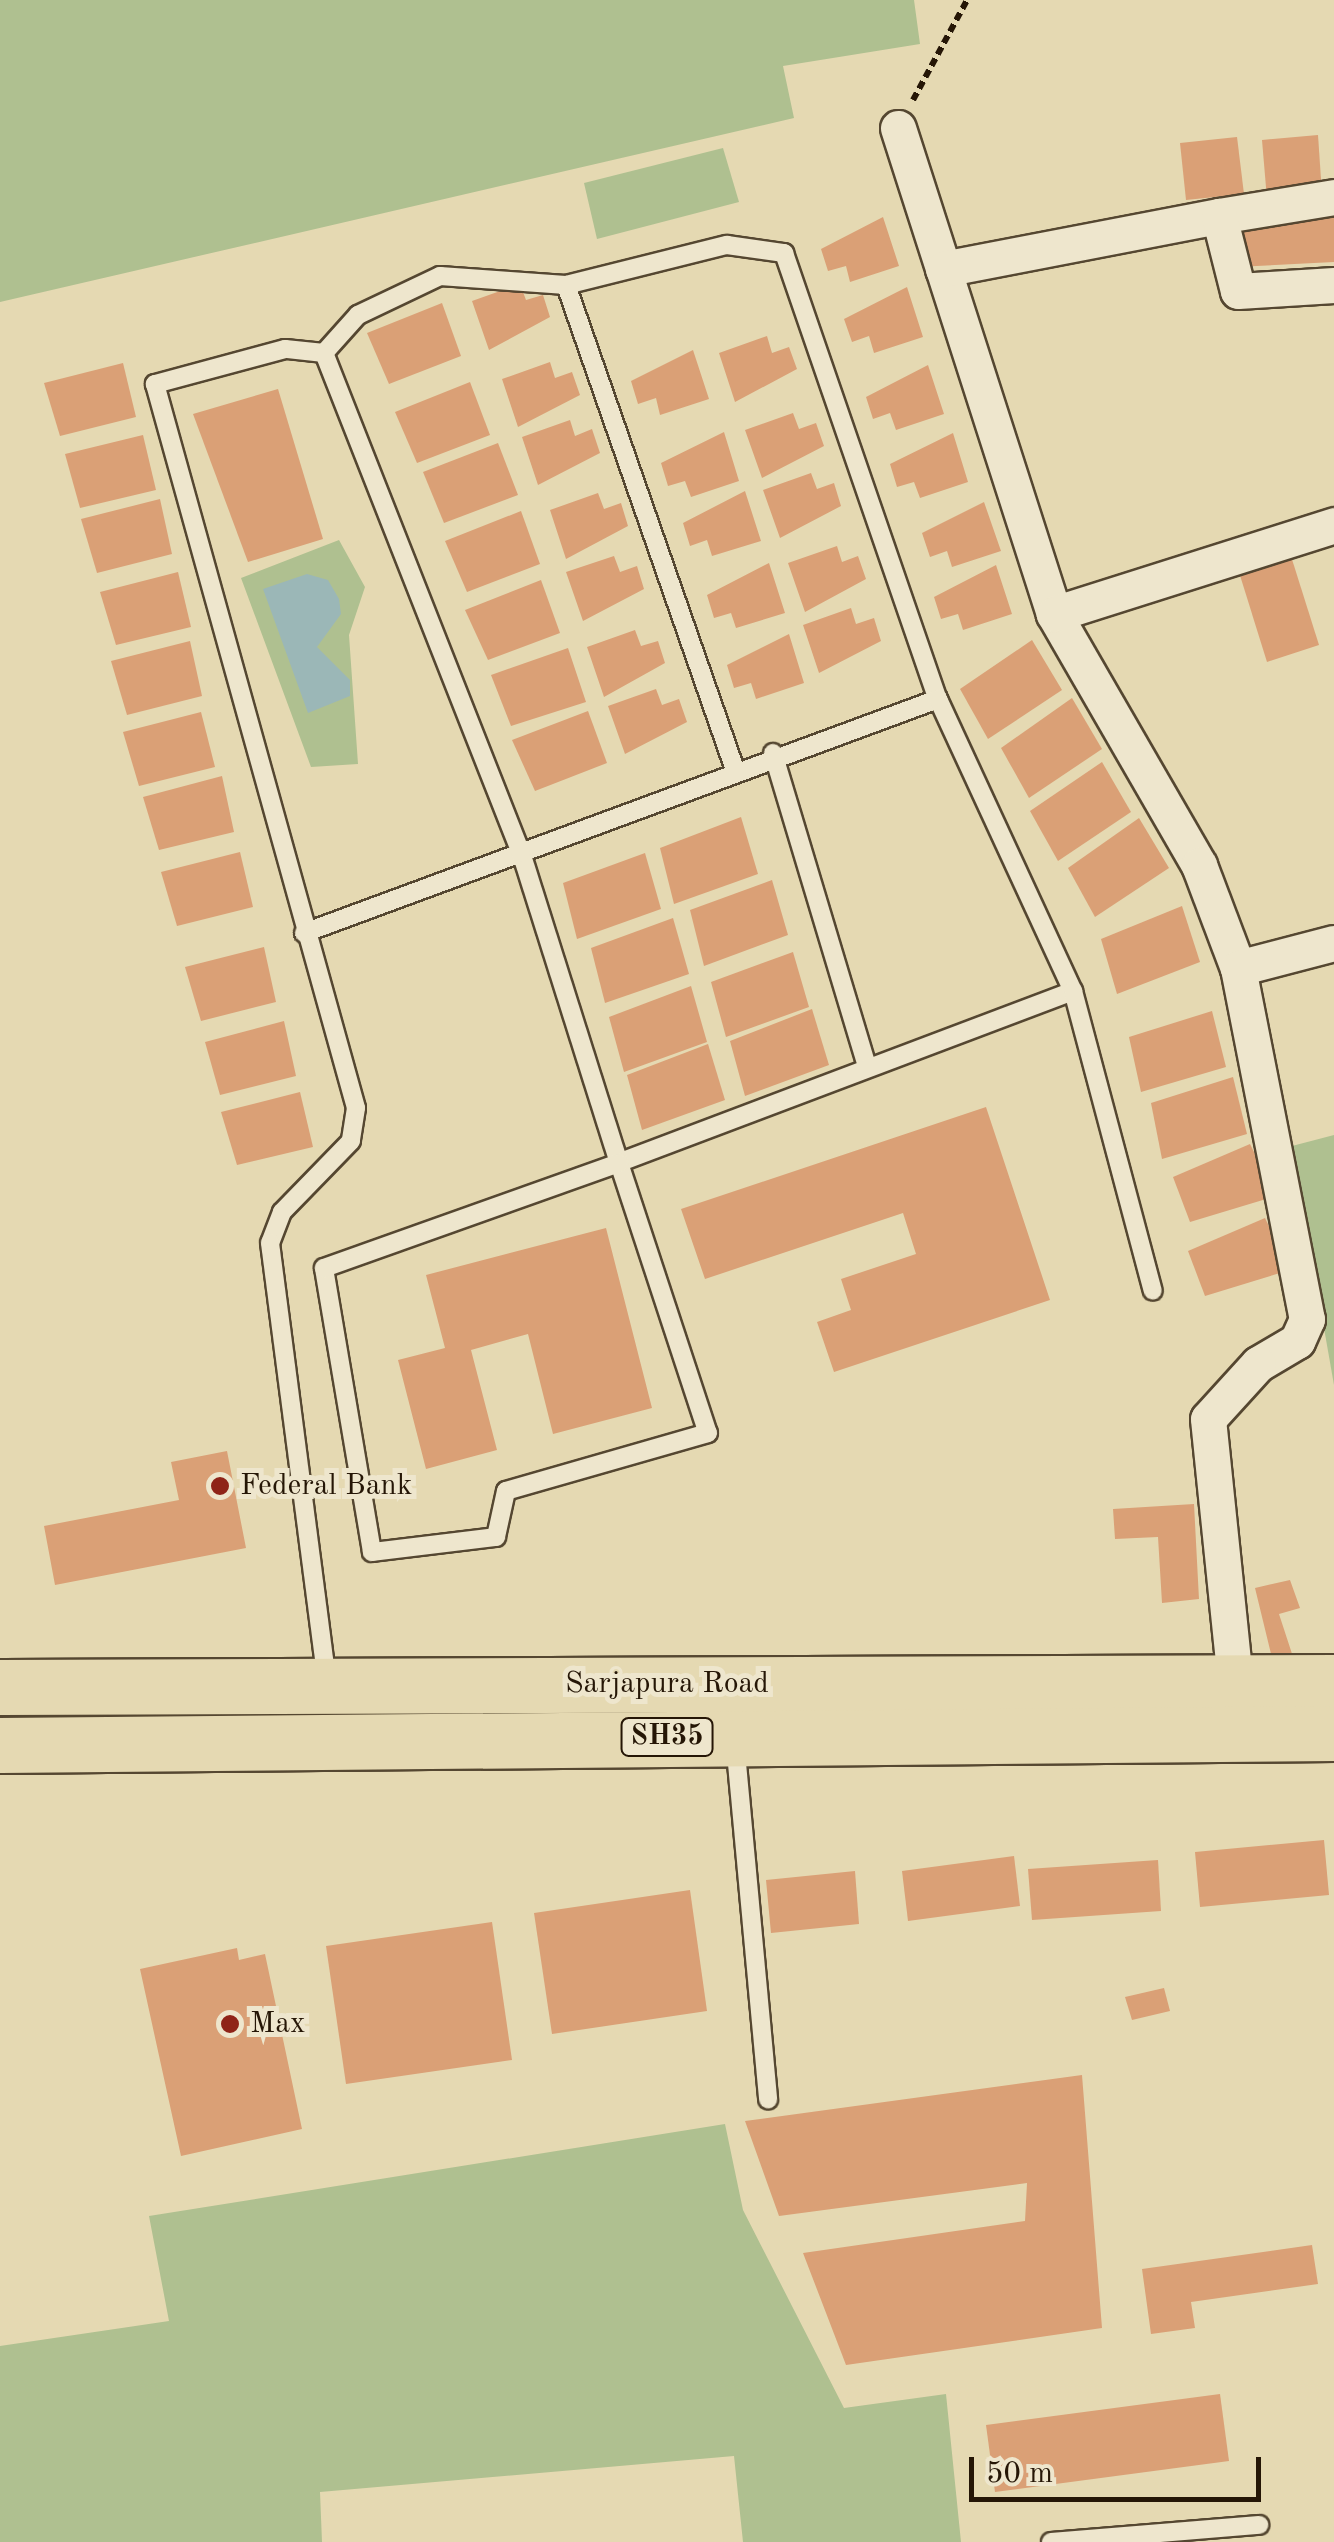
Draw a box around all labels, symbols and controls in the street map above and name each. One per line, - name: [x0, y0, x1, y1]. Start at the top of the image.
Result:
- place label: Federal Bank: [240, 1468, 412, 1504]
- marker: Federal Bank: [209, 1475, 231, 1497]
- street label: Sarjapura Road: [565, 1666, 769, 1702]
- road number: SH35: [620, 1714, 714, 1760]
- place label: Max: [250, 2006, 306, 2042]
- marker: Max: [219, 2013, 241, 2035]
- scale bar: [974, 2437, 1266, 2499]
- text: 50 m: [986, 2459, 1053, 2489]

